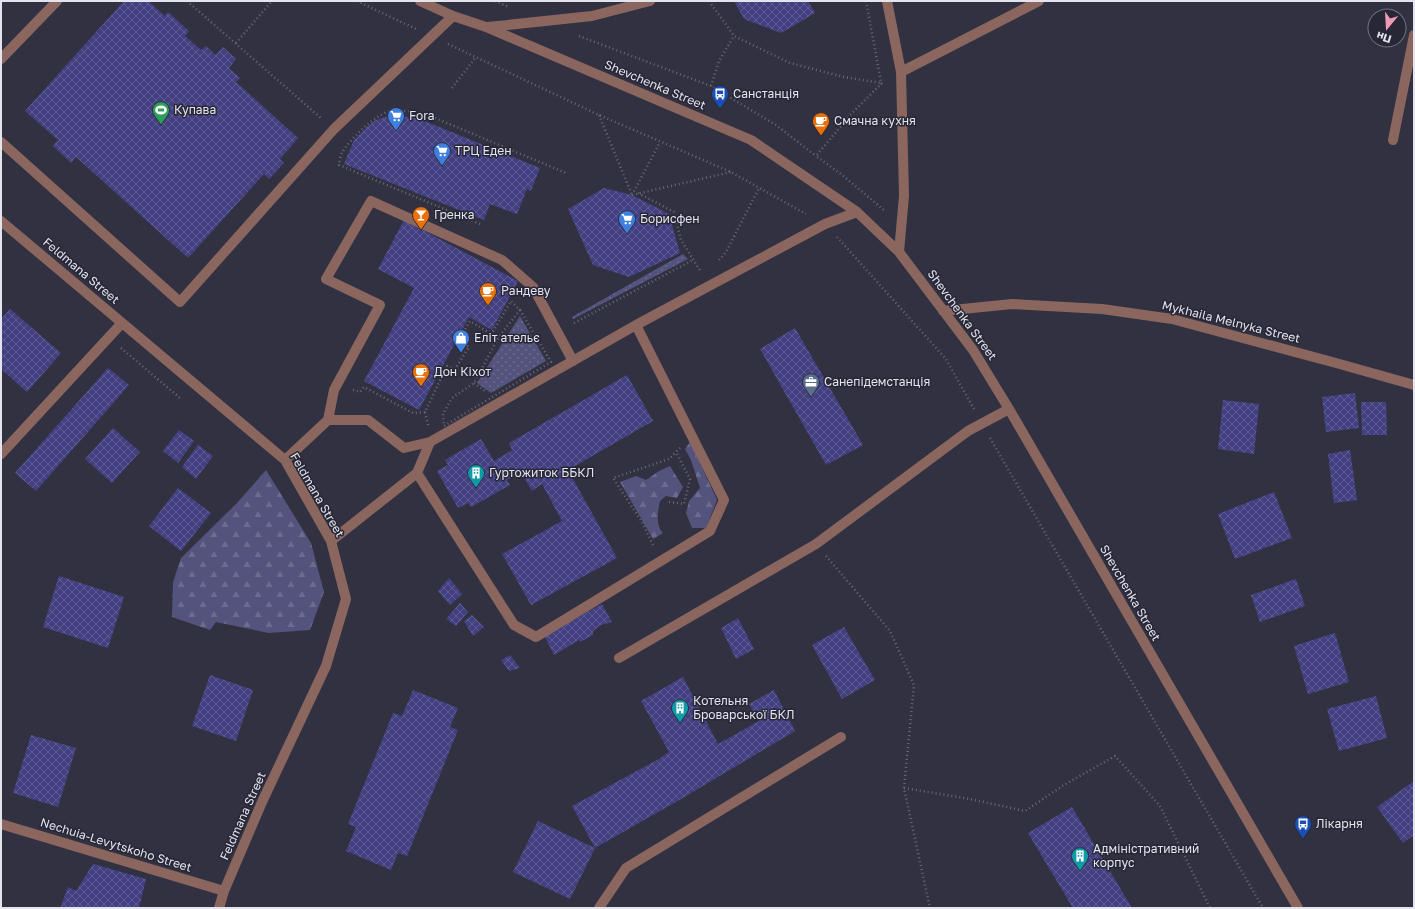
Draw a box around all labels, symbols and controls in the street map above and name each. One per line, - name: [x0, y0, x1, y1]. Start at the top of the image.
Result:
- north arrow: [1367, 8, 1407, 48]
- text: Пн: [1374, 29, 1393, 46]
- street label: Shevchenka Street: [602, 56, 708, 113]
- bus stop icon: Санстанція: [710, 84, 730, 109]
- place label: Санстанція: [733, 86, 799, 101]
- sports icon: Купава: [151, 100, 171, 125]
- place label: Купава: [174, 102, 216, 117]
- supermarket icon: Fora: [386, 106, 406, 131]
- place label: Fora: [409, 108, 435, 123]
- cafe icon: Смачна кухня: [811, 111, 831, 136]
- place label: Смачна кухня: [834, 113, 916, 128]
- supermarket icon: ТРЦ Еден: [432, 141, 452, 166]
- place label: ТРЦ Еден: [455, 143, 511, 158]
- bar icon: Гренка: [411, 205, 431, 230]
- place label: Гренка: [434, 207, 475, 222]
- supermarket icon: Борисфен: [617, 209, 637, 234]
- place label: Борисфен: [640, 211, 700, 226]
- street label: Feldmana Street: [40, 234, 123, 307]
- street label: Shevchenka Street: [924, 266, 1000, 363]
- cafe icon: Рандеву: [478, 281, 498, 306]
- place label: Рандеву: [501, 283, 551, 298]
- street label: Mykhaila Melnyka Street: [1161, 297, 1302, 346]
- shop icon: Еліт ательє: [451, 328, 471, 353]
- place label: Еліт ательє: [474, 330, 540, 345]
- cafe icon: Дон Кіхот: [411, 362, 431, 387]
- place label: Дон Кіхот: [434, 364, 491, 379]
- office icon: Санепідемстанція: [801, 372, 821, 397]
- place label: Санепідемстанція: [824, 374, 930, 389]
- street label: Feldmana Street: [287, 450, 348, 540]
- building icon: Гуртожиток ББКЛ: [466, 463, 486, 488]
- place label: Гуртожиток ББКЛ: [489, 465, 594, 480]
- street label: Shevchenka Street: [1097, 542, 1164, 644]
- place label: Котельня Броварської БКЛ: [693, 693, 795, 722]
- building icon: Котельня Броварської БКЛ: [670, 698, 690, 723]
- street label: Feldmana Street: [216, 769, 269, 862]
- street label: Nechuia-Levytskoho Street: [39, 814, 194, 875]
- bus stop icon: Лікарня: [1293, 814, 1313, 839]
- place label: Лікарня: [1316, 816, 1363, 831]
- place label: Адміністративний корпус: [1093, 841, 1199, 870]
- building icon: Адміністративний корпус: [1070, 846, 1090, 871]

